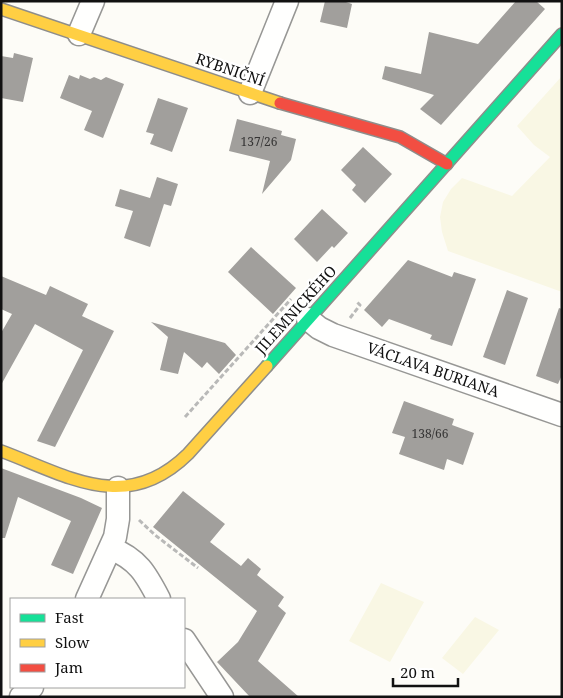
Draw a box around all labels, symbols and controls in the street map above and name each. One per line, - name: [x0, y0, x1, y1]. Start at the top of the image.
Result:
- street label: RYBNIČNÍ: [193, 48, 267, 90]
- house number: 137/26: [241, 133, 278, 150]
- street label: JILEMNICKÉHO: [249, 261, 340, 359]
- street label: VÁCLAVA BURIANA: [364, 337, 503, 401]
- house number: 138/66: [412, 425, 449, 442]
- legend: [10, 598, 185, 688]
- text: Fast: [55, 607, 84, 627]
- text: Slow: [55, 632, 89, 652]
- scale bar: [393, 656, 458, 688]
- text: Jam: [54, 657, 83, 677]
- text: 20 m: [400, 662, 435, 682]

